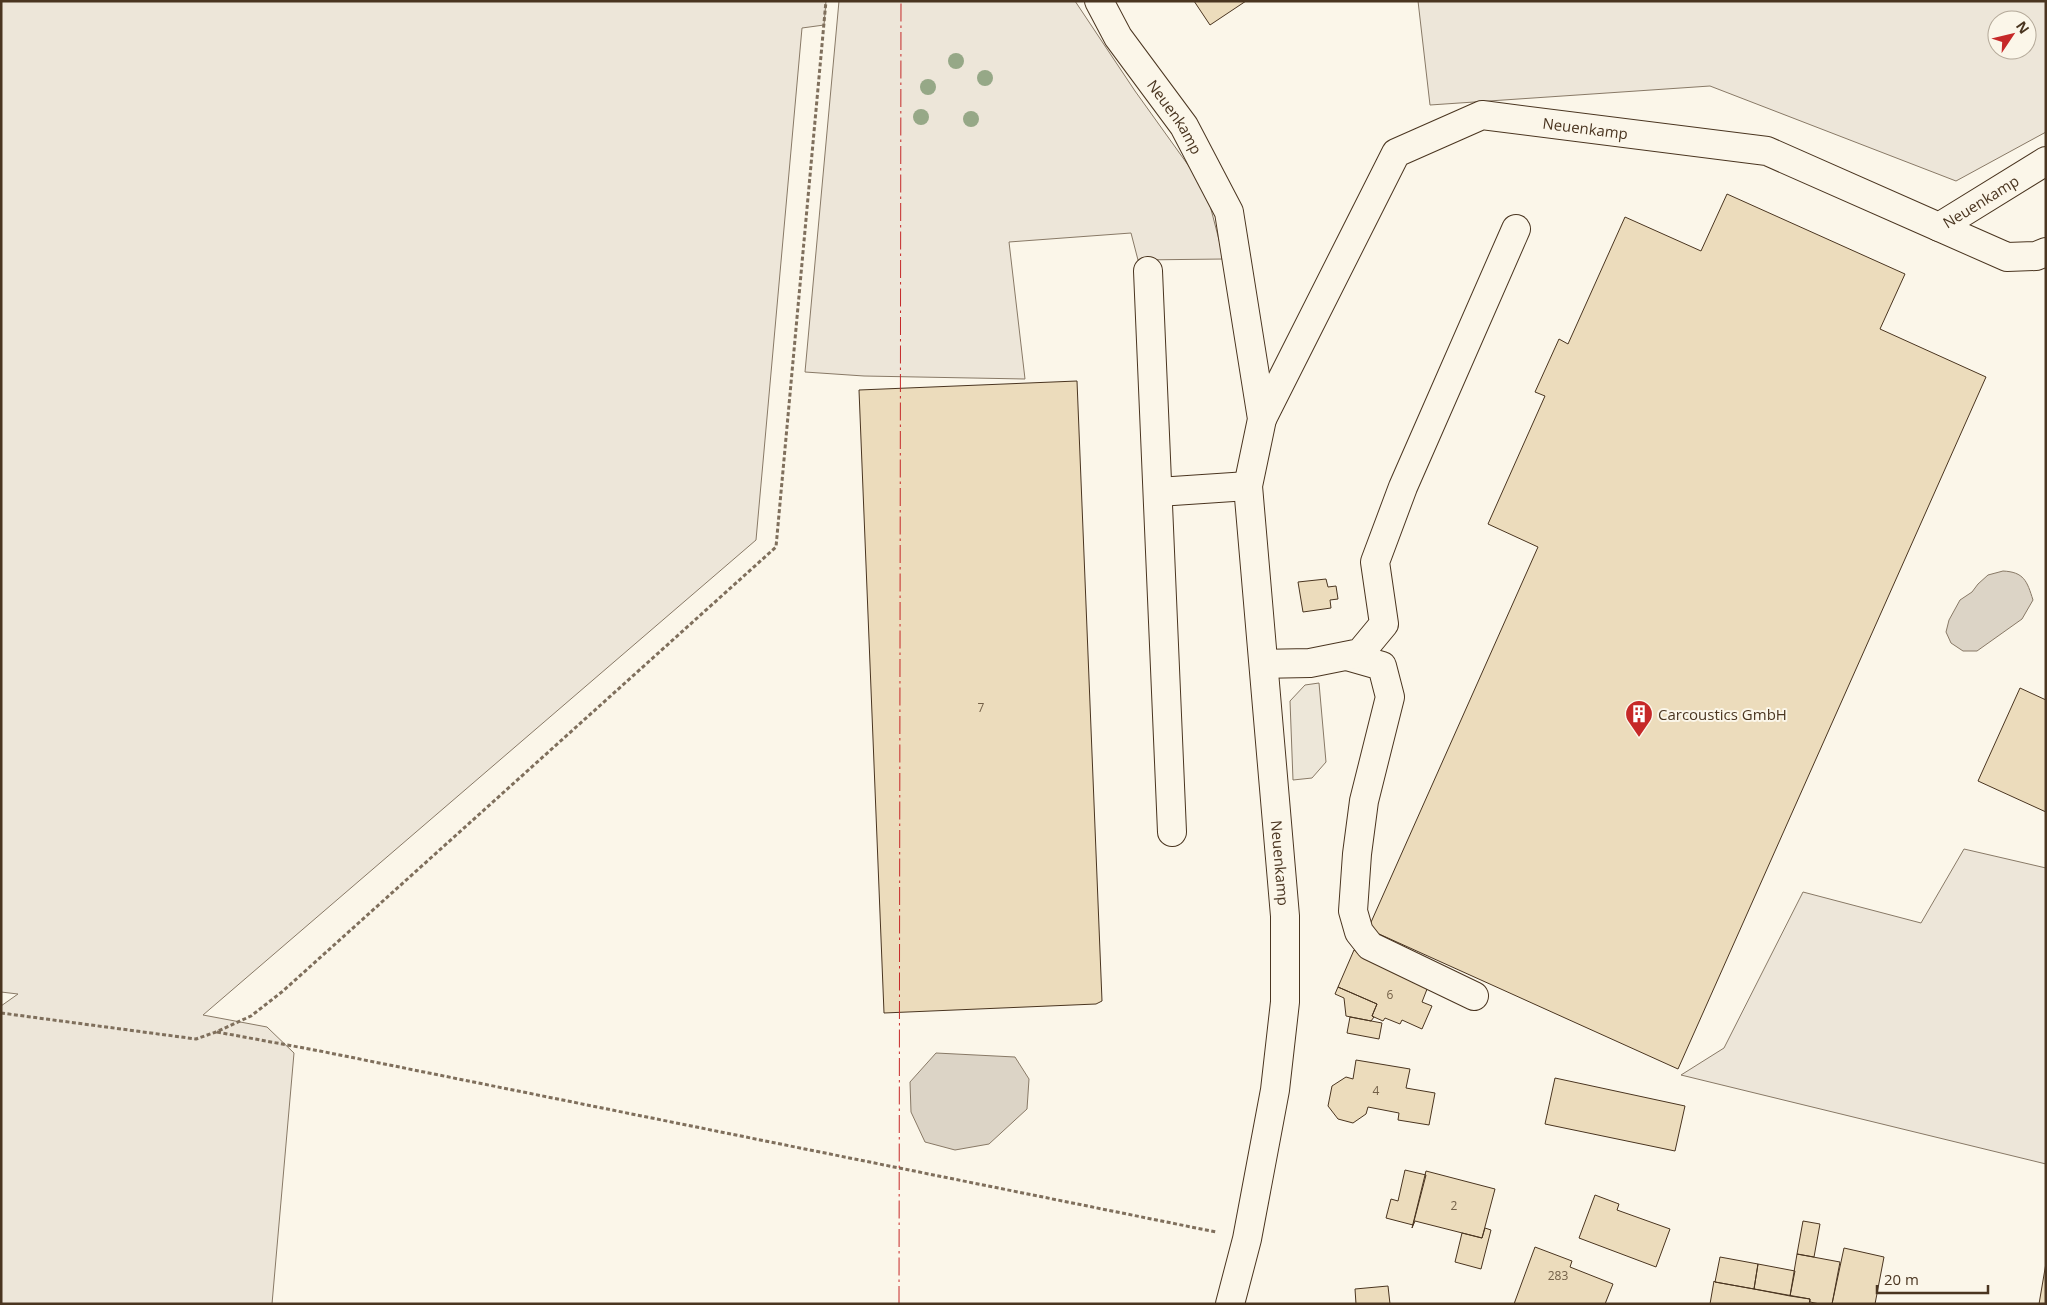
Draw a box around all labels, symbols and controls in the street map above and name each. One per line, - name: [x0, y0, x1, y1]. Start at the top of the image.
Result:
- north arrow: [1987, 10, 2037, 60]
- text: N: [2012, 17, 2034, 37]
- street label: Neuenkamp: [1143, 76, 1207, 158]
- street label: Neuenkamp: [1541, 113, 1629, 143]
- street label: Neuenkamp: [1939, 170, 2022, 232]
- house number: 7: [978, 699, 985, 716]
- building icon: Carcoustics GmbH: [1624, 699, 1654, 738]
- place label: Carcoustics GmbH: [1658, 704, 1787, 724]
- street label: Neuenkamp: [1267, 819, 1294, 907]
- house number: 6: [1387, 986, 1394, 1003]
- house number: 4: [1373, 1082, 1380, 1099]
- house number: 2: [1451, 1197, 1458, 1214]
- scale bar: [1877, 1262, 1988, 1294]
- house number: 283: [1548, 1267, 1568, 1284]
- text: 20 m: [1884, 1269, 1919, 1289]

